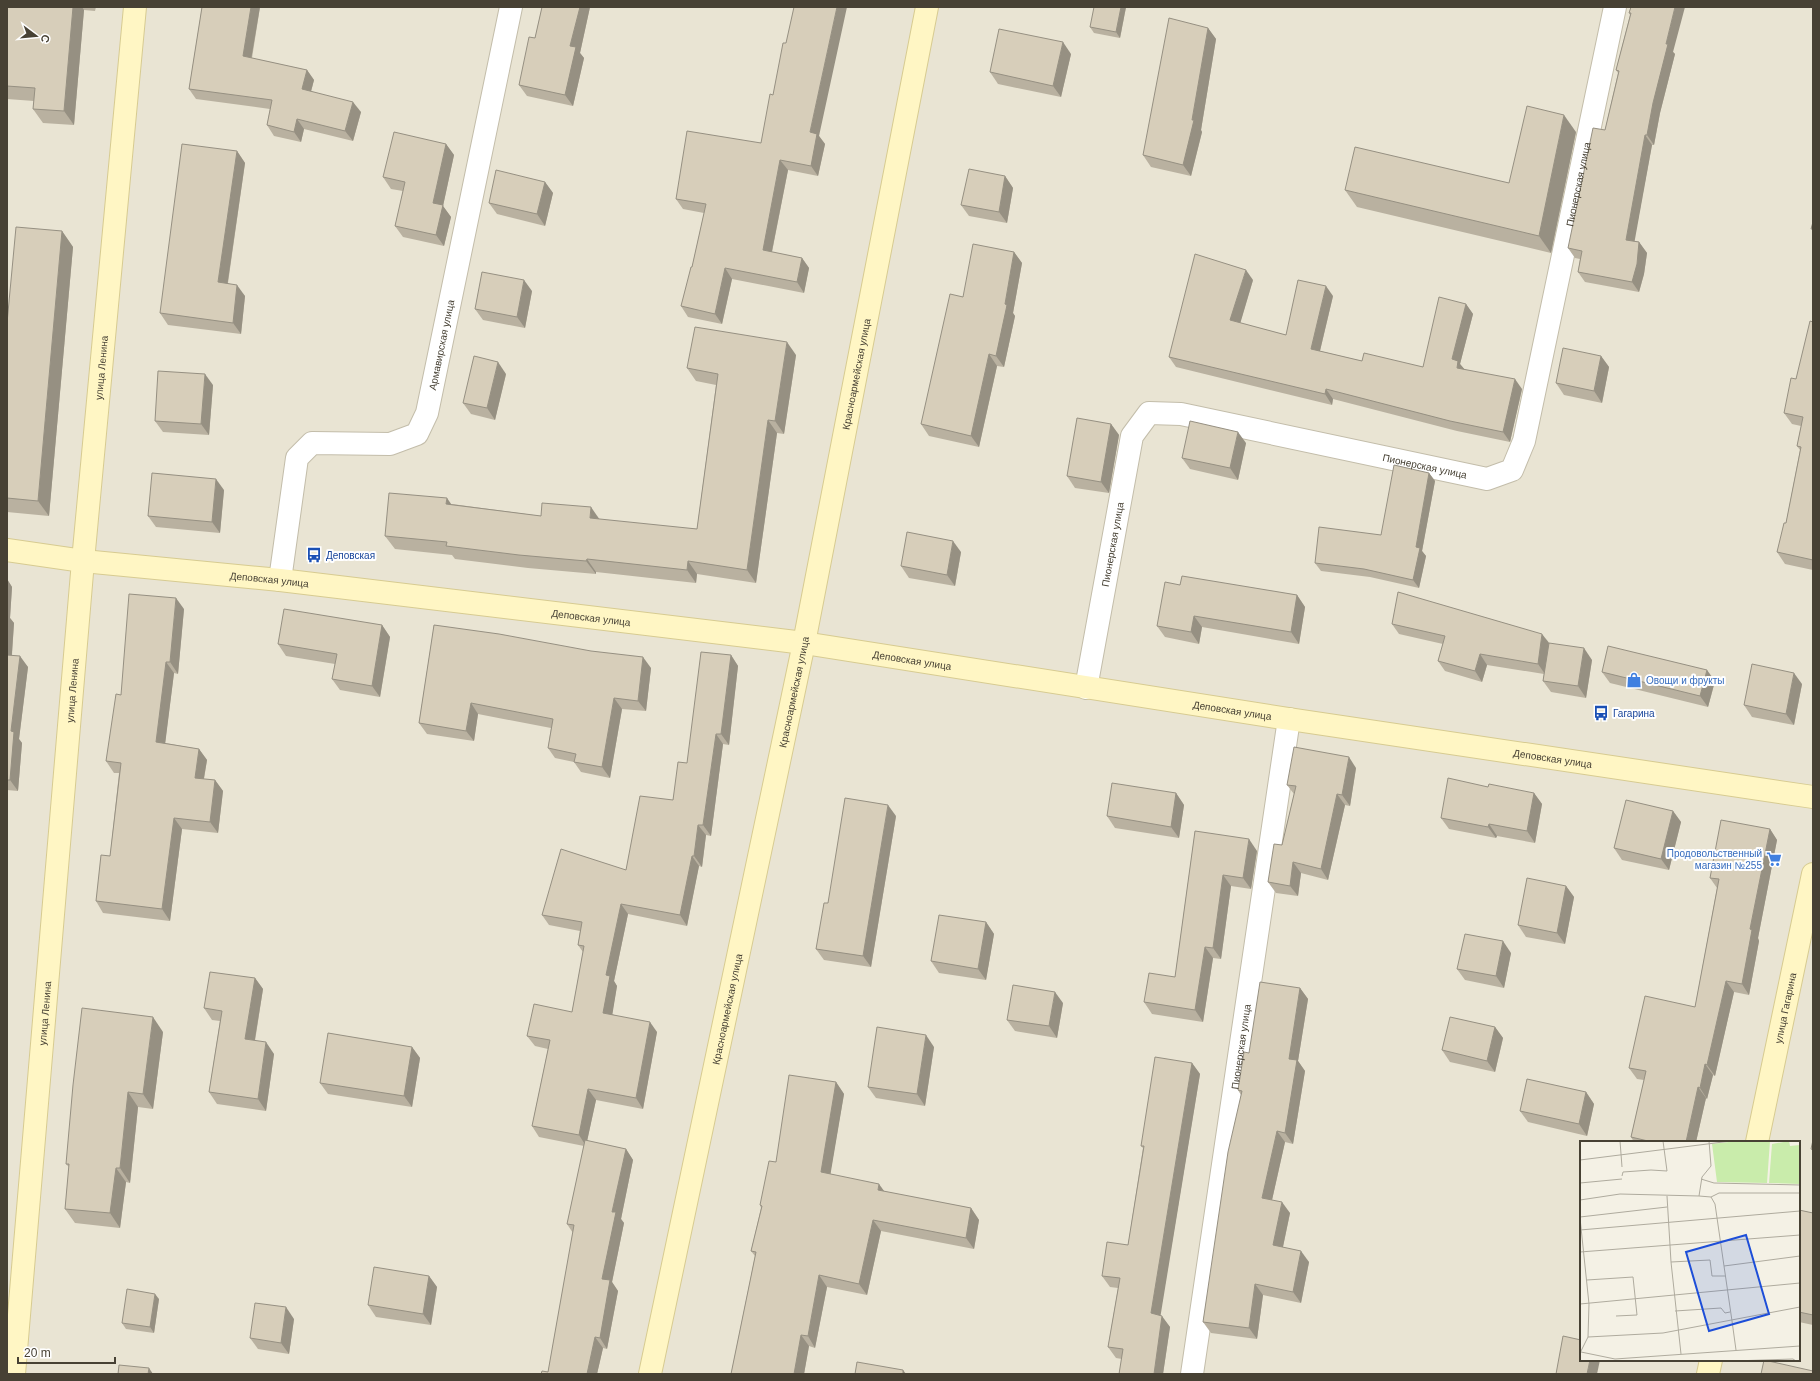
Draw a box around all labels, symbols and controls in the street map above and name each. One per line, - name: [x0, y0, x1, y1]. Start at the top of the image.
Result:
- north arrow: [16, 16, 56, 56]
- text: С: [39, 33, 52, 44]
- street label: Пионерская улица: [1564, 141, 1592, 227]
- street label: Армавирская улица: [426, 298, 456, 391]
- street label: Красноармейская улица: [840, 317, 872, 431]
- street label: улица Ленина: [93, 335, 110, 400]
- street label: Пионерская улица: [1382, 451, 1468, 480]
- street label: Пионерская улица: [1099, 501, 1125, 588]
- bus stop icon: Деповская: [305, 546, 323, 564]
- place label: Деповская: [326, 550, 375, 561]
- street label: Деповская улица: [229, 570, 310, 589]
- street label: Деповская улица: [551, 607, 632, 628]
- street label: Красноармейская улица: [777, 635, 811, 748]
- street label: Деповская улица: [872, 648, 953, 672]
- street label: улица Ленина: [64, 657, 80, 723]
- shop icon: Овощи и фрукты: [1625, 671, 1643, 689]
- place label: Овощи и фрукты: [1646, 675, 1724, 686]
- street label: Деповская улица: [1192, 699, 1273, 722]
- bus stop icon: Гагарина: [1592, 704, 1610, 722]
- place label: Гагарина: [1613, 708, 1655, 719]
- street label: Деповская улица: [1513, 747, 1593, 770]
- place label: Продовольственный магазин №255: [1667, 848, 1762, 871]
- supermarket icon: Продовольственный магазин №255: [1765, 850, 1783, 868]
- street label: Красноармейская улица: [710, 952, 744, 1065]
- street label: улица Гагарина: [1772, 971, 1798, 1044]
- street label: улица Ленина: [36, 980, 53, 1046]
- street label: Пионерская улица: [1229, 1003, 1252, 1090]
- inset map: [1580, 1141, 1800, 1361]
- scale bar: [18, 1339, 115, 1365]
- text: 20 m: [24, 1346, 51, 1360]

